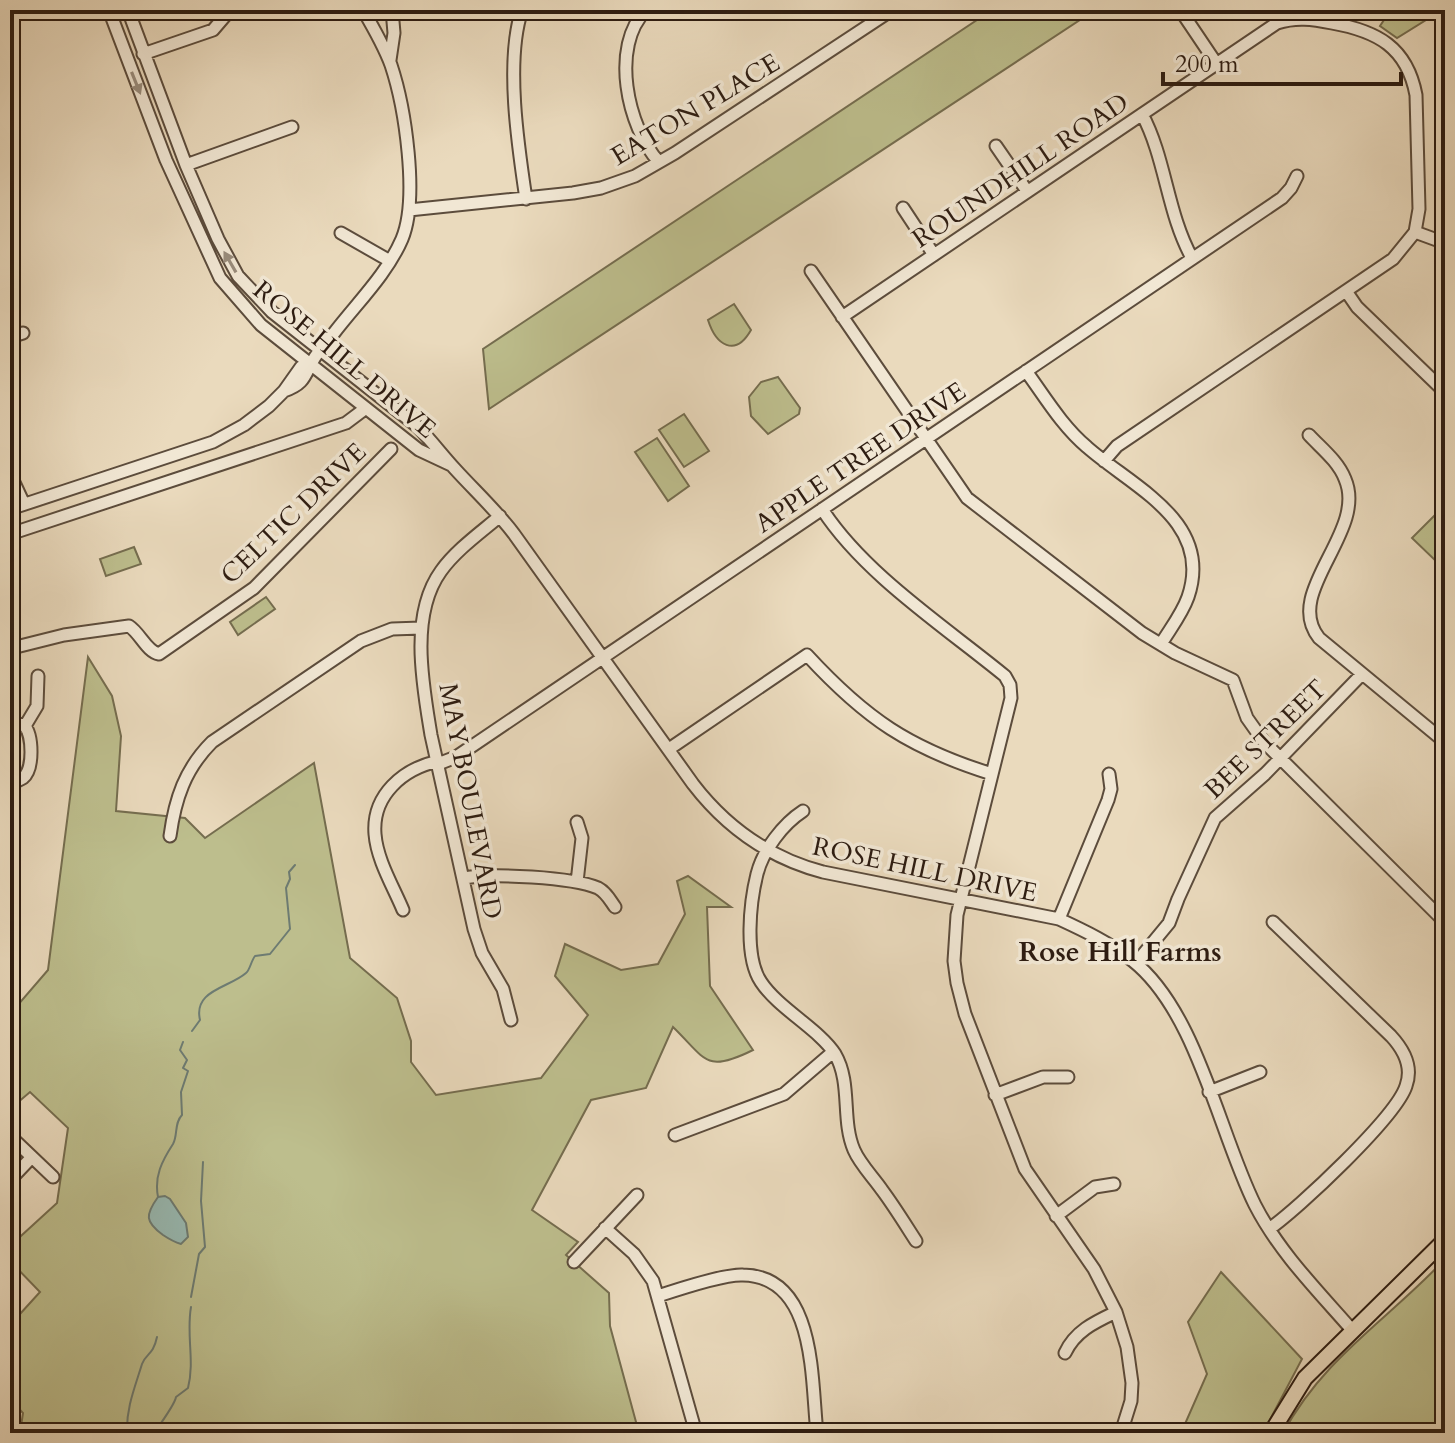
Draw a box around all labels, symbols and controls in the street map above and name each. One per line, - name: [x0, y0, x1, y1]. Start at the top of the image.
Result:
- scale bar: [1163, 36, 1401, 86]
- street label: EATON PLACE: [604, 45, 786, 174]
- text: 200 m: [1175, 48, 1239, 81]
- one-way arrow: [130, 71, 143, 95]
- street label: ROUNDHILL ROAD: [905, 85, 1135, 256]
- one-way arrow: [224, 251, 238, 273]
- street label: ROSE HILL DRIVE: [246, 272, 444, 446]
- street label: APPLE TREE DRIVE: [748, 374, 973, 541]
- street label: CELTIC DRIVE: [213, 435, 374, 592]
- street label: BEE STREET: [1196, 672, 1334, 807]
- street label: MAY BOULEVARD: [431, 680, 511, 922]
- street label: ROSE HILL DRIVE: [809, 829, 1040, 910]
- district label: Rose Hill Farms: [1018, 933, 1222, 971]

